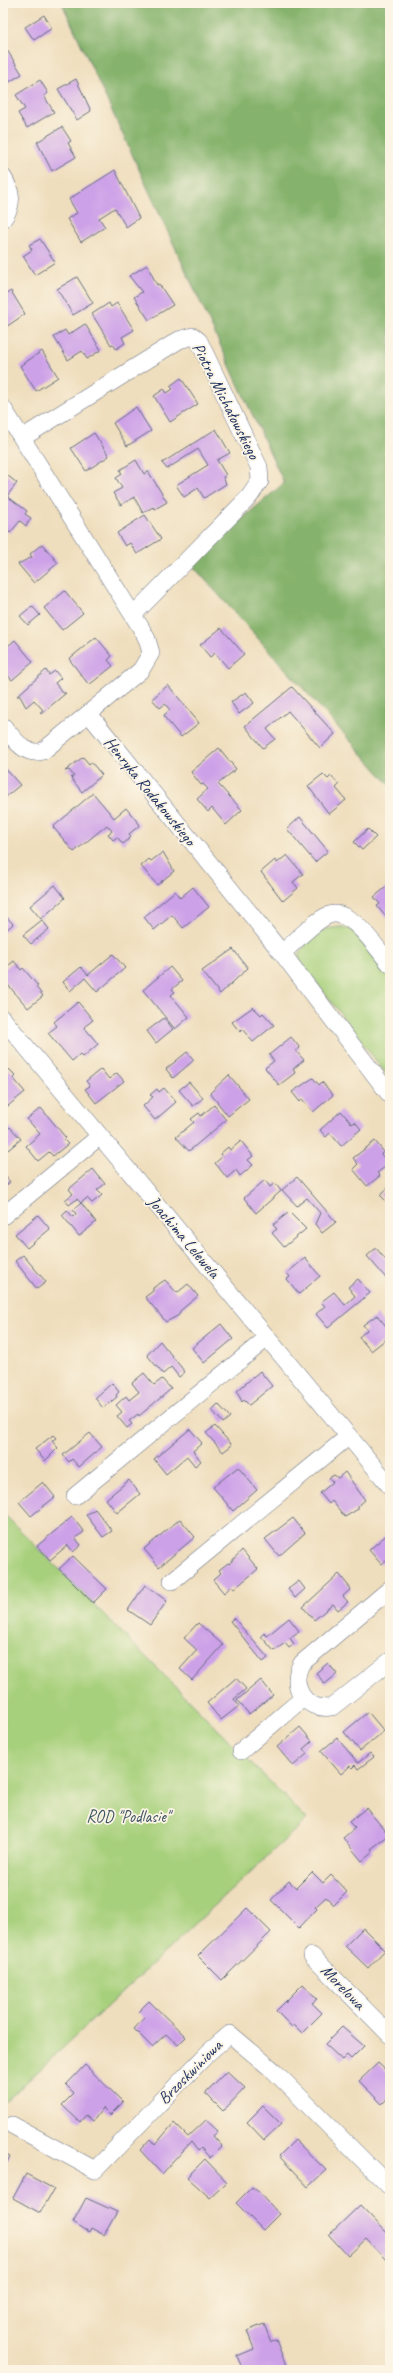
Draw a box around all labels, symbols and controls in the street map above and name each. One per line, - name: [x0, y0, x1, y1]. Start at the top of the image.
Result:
- street label: Piotra Michałowskiego: [188, 339, 265, 464]
- street label: Henryka Rodakowskiego: [99, 732, 202, 851]
- street label: Joachima Lelewela: [143, 1191, 225, 1283]
- park label: ROD "Podlasie": [86, 1806, 174, 1827]
- street label: Morelowa: [316, 1960, 371, 2015]
- street label: Brzoskwiniowa: [153, 2035, 227, 2109]

